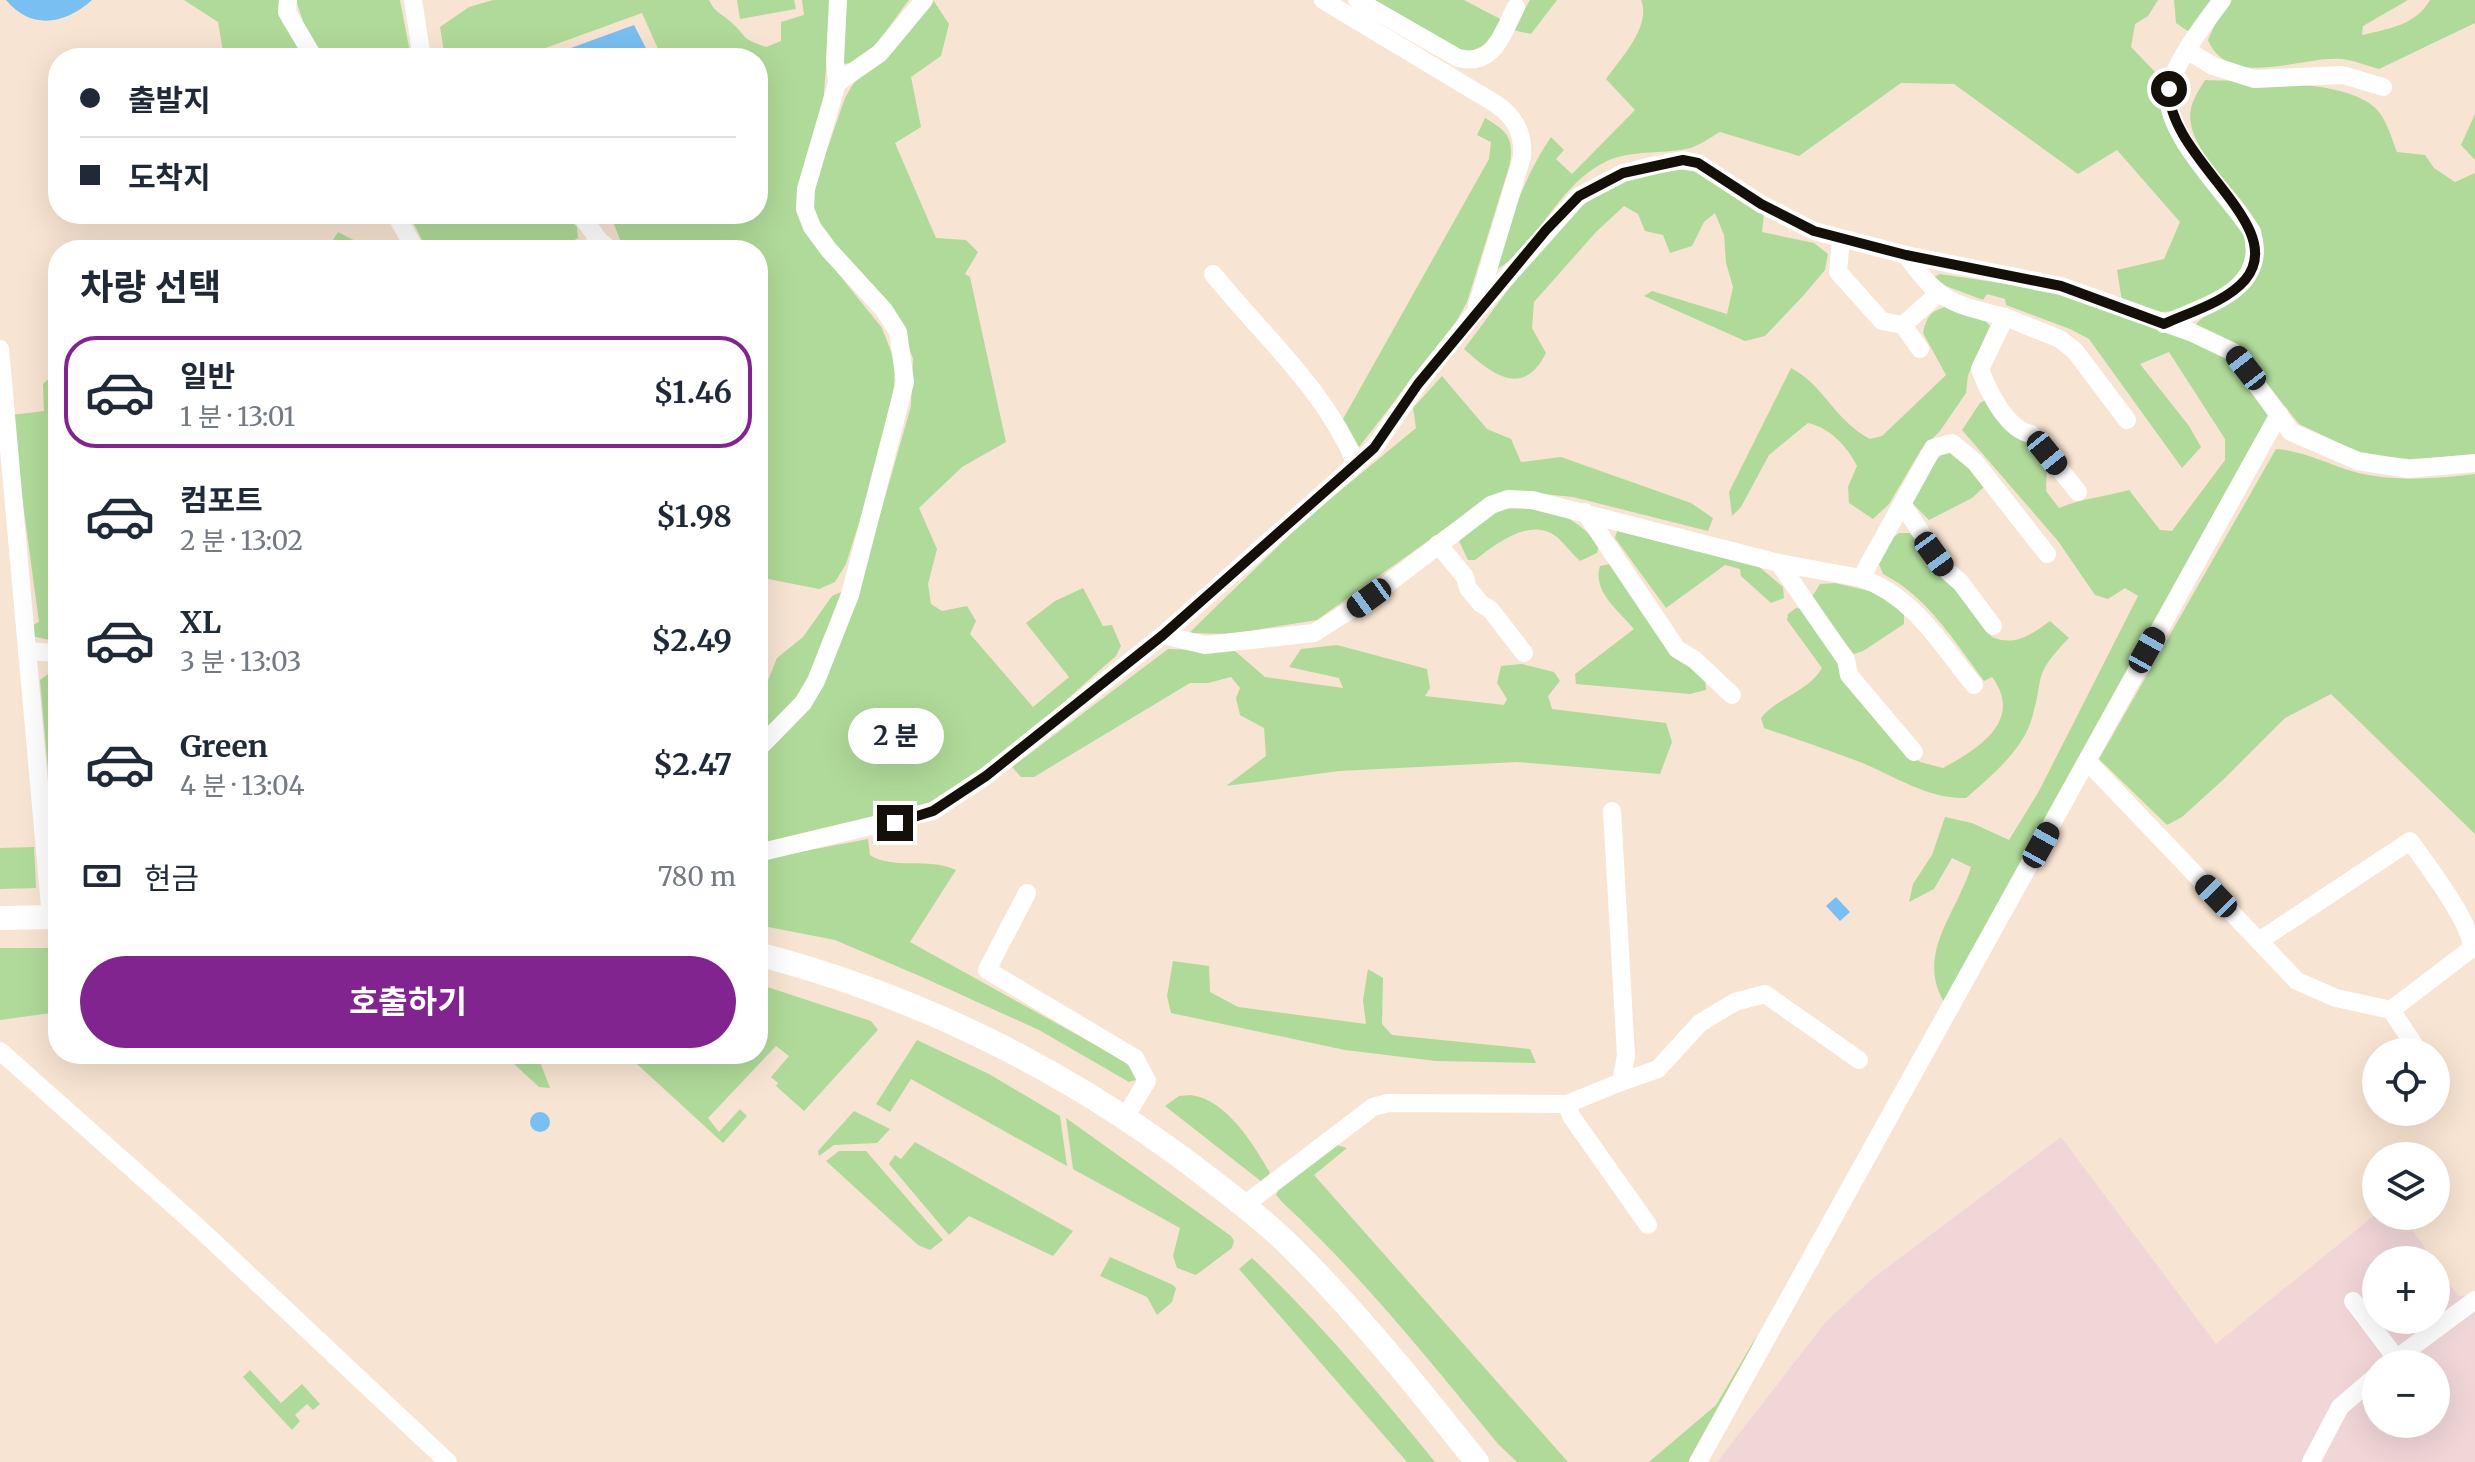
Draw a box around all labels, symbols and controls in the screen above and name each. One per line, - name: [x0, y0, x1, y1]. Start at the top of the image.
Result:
- route start: [2151, 71, 2187, 107]
- text: 출발지: [128, 81, 211, 119]
- text: 도착지: [128, 158, 211, 196]
- text: 차량 선택: [80, 265, 221, 310]
- car: [2222, 342, 2270, 394]
- icon: car: [84, 356, 156, 428]
- text: 일반: [180, 357, 235, 395]
- text: $1.46: [654, 373, 732, 411]
- text: 1 분 · 13:01: [180, 400, 295, 433]
- car: [2023, 427, 2071, 479]
- icon: car: [84, 480, 156, 552]
- text: 컴포트: [180, 481, 263, 519]
- text: $1.98: [656, 497, 732, 535]
- text: 2 분 · 13:02: [180, 524, 303, 557]
- car: [1910, 528, 1958, 580]
- car: [1343, 574, 1395, 622]
- text: XL: [180, 603, 221, 641]
- icon: car: [84, 604, 156, 676]
- text: $2.49: [651, 621, 732, 659]
- car: [2125, 623, 2169, 677]
- text: 3 분 · 13:03: [180, 645, 301, 678]
- callout: 2 분: [847, 707, 943, 763]
- text: 2 분: [873, 719, 919, 752]
- text: Green: [180, 727, 268, 765]
- icon: car: [84, 728, 156, 800]
- text: $2.47: [653, 745, 732, 783]
- text: 4 분 · 13:04: [180, 769, 305, 802]
- route end: [877, 805, 913, 841]
- car: [2019, 818, 2063, 872]
- icon: cash: [80, 854, 124, 898]
- text: 현금: [144, 859, 199, 897]
- text: 780 m: [658, 860, 736, 893]
- car: [2191, 870, 2241, 922]
- button: 호출하기: [80, 956, 736, 1048]
- map controls: [2362, 1038, 2450, 1438]
- button: locate: [2362, 1038, 2450, 1126]
- button: layers: [2362, 1142, 2450, 1230]
- button: +: [2362, 1246, 2450, 1334]
- button: −: [2362, 1350, 2450, 1438]

